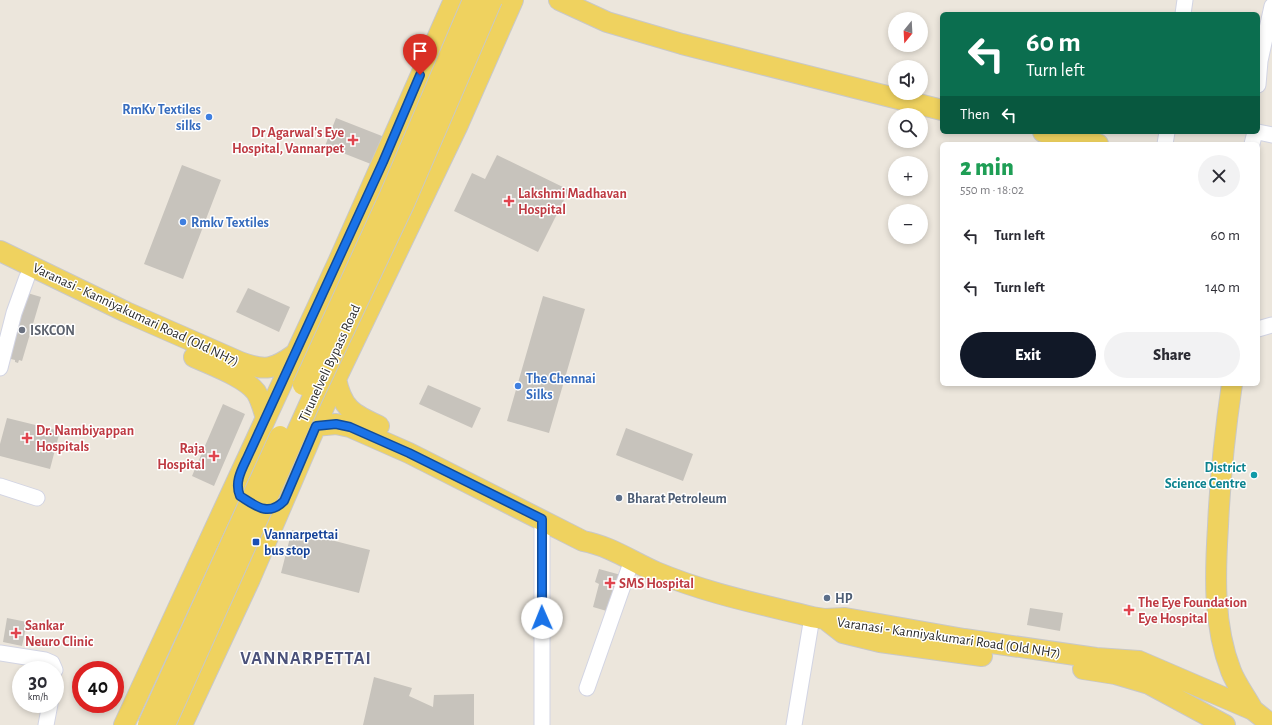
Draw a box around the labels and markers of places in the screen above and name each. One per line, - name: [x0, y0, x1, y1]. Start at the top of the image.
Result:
- pin: [403, 34, 437, 75]
- place label: RmKv Textiles silks: [122, 103, 201, 133]
- marker: RmKv Textiles silks: [204, 112, 214, 122]
- place label: Dr Agarwal's Eye Hospital, Vannarpet: [232, 126, 344, 156]
- marker: Dr Agarwal's Eye Hospital, Vannarpet: [347, 134, 359, 146]
- place label: Lakshmi Madhavan Hospital: [518, 187, 627, 217]
- marker: Lakshmi Madhavan Hospital: [503, 195, 515, 207]
- place label: Rmkv Textiles: [191, 216, 269, 230]
- marker: Rmkv Textiles: [178, 217, 188, 227]
- place label: ISKCON: [30, 324, 75, 338]
- marker: ISKCON: [17, 325, 27, 335]
- place label: The Chennai Silks: [526, 372, 596, 402]
- marker: The Chennai Silks: [513, 381, 523, 391]
- place label: Dr. Nambiyappan Hospitals: [36, 424, 134, 454]
- marker: Dr. Nambiyappan Hospitals: [21, 432, 33, 444]
- place label: Raja Hospital: [157, 442, 205, 472]
- marker: Raja Hospital: [208, 450, 220, 462]
- place label: District Science Centre: [1165, 461, 1246, 491]
- marker: District Science Centre: [1249, 470, 1259, 480]
- place label: Bharat Petroleum: [627, 492, 727, 506]
- marker: Bharat Petroleum: [614, 493, 624, 503]
- place label: Vannarpettai bus stop: [264, 528, 338, 558]
- marker: Vannarpettai bus stop: [251, 537, 261, 547]
- marker: SMS Hospital: [604, 577, 616, 589]
- place label: SMS Hospital: [619, 577, 694, 591]
- place label: HP: [835, 592, 853, 606]
- marker: HP: [822, 593, 832, 603]
- place label: The Eye Foundation Eye Hospital: [1138, 596, 1247, 626]
- marker: The Eye Foundation Eye Hospital: [1123, 604, 1135, 616]
- place label: Sankar Neuro Clinic: [25, 619, 94, 649]
- marker: Sankar Neuro Clinic: [10, 627, 22, 639]

